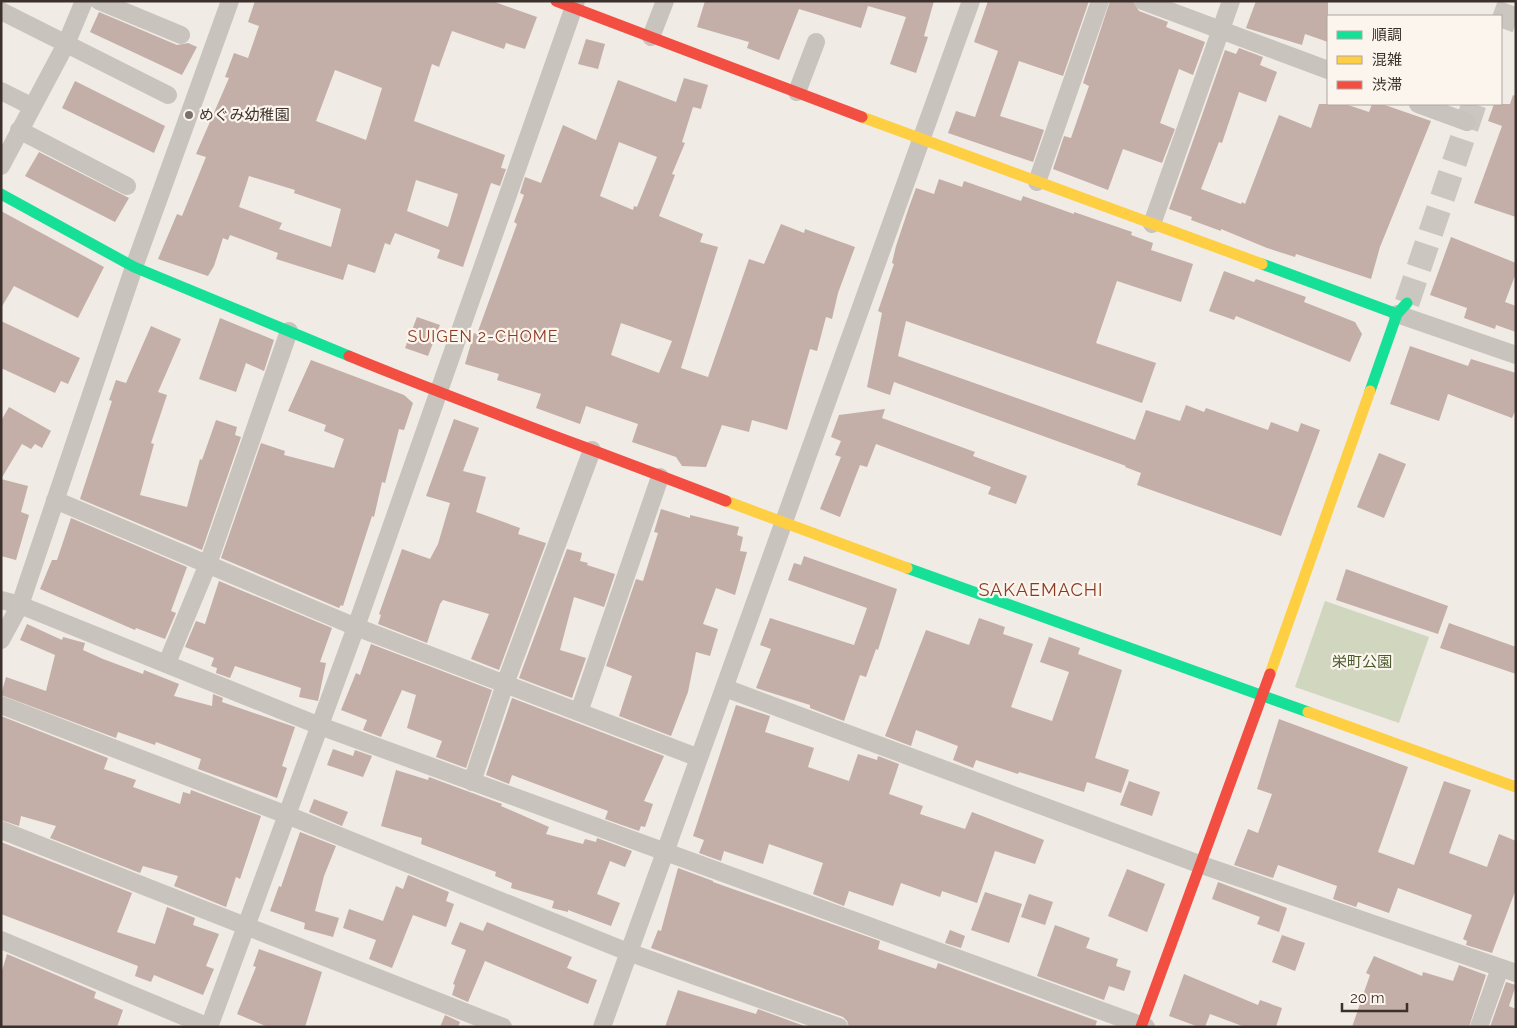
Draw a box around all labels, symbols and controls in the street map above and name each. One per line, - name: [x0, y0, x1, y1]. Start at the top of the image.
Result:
- legend: [1327, 15, 1502, 105]
- text: 順調: [1372, 26, 1402, 44]
- text: 混雑: [1372, 51, 1402, 69]
- text: 渋滞: [1372, 76, 1402, 94]
- place label: めぐみ幼稚園: [199, 106, 289, 124]
- marker: めぐみ幼稚園: [183, 109, 195, 121]
- district label: SUIGEN 2-CHOME: [407, 327, 559, 346]
- district label: SAKAEMACHI: [978, 579, 1104, 600]
- park label: 栄町公園: [1332, 653, 1392, 671]
- scale bar: [1342, 980, 1407, 1012]
- text: 20 m: [1350, 989, 1385, 1007]

